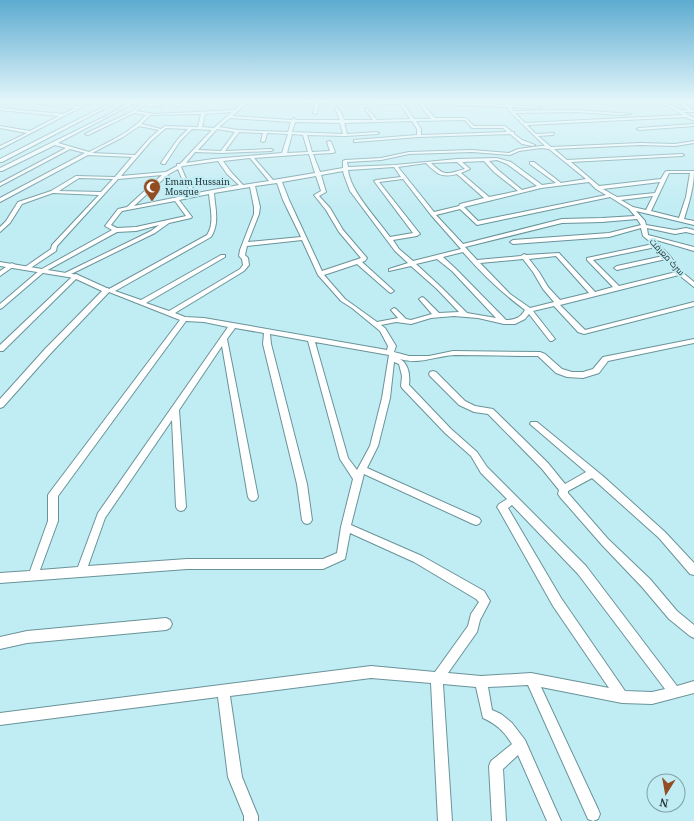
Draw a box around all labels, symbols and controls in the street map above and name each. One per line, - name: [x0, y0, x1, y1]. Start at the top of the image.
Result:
- place label: Emam Hussain Mosque: [165, 175, 230, 198]
- mosque icon: Emam Hussain Mosque: [142, 177, 162, 202]
- street label: سرک معرفت: [647, 235, 688, 278]
- north arrow: [646, 773, 686, 813]
- text: N: [658, 795, 670, 811]

